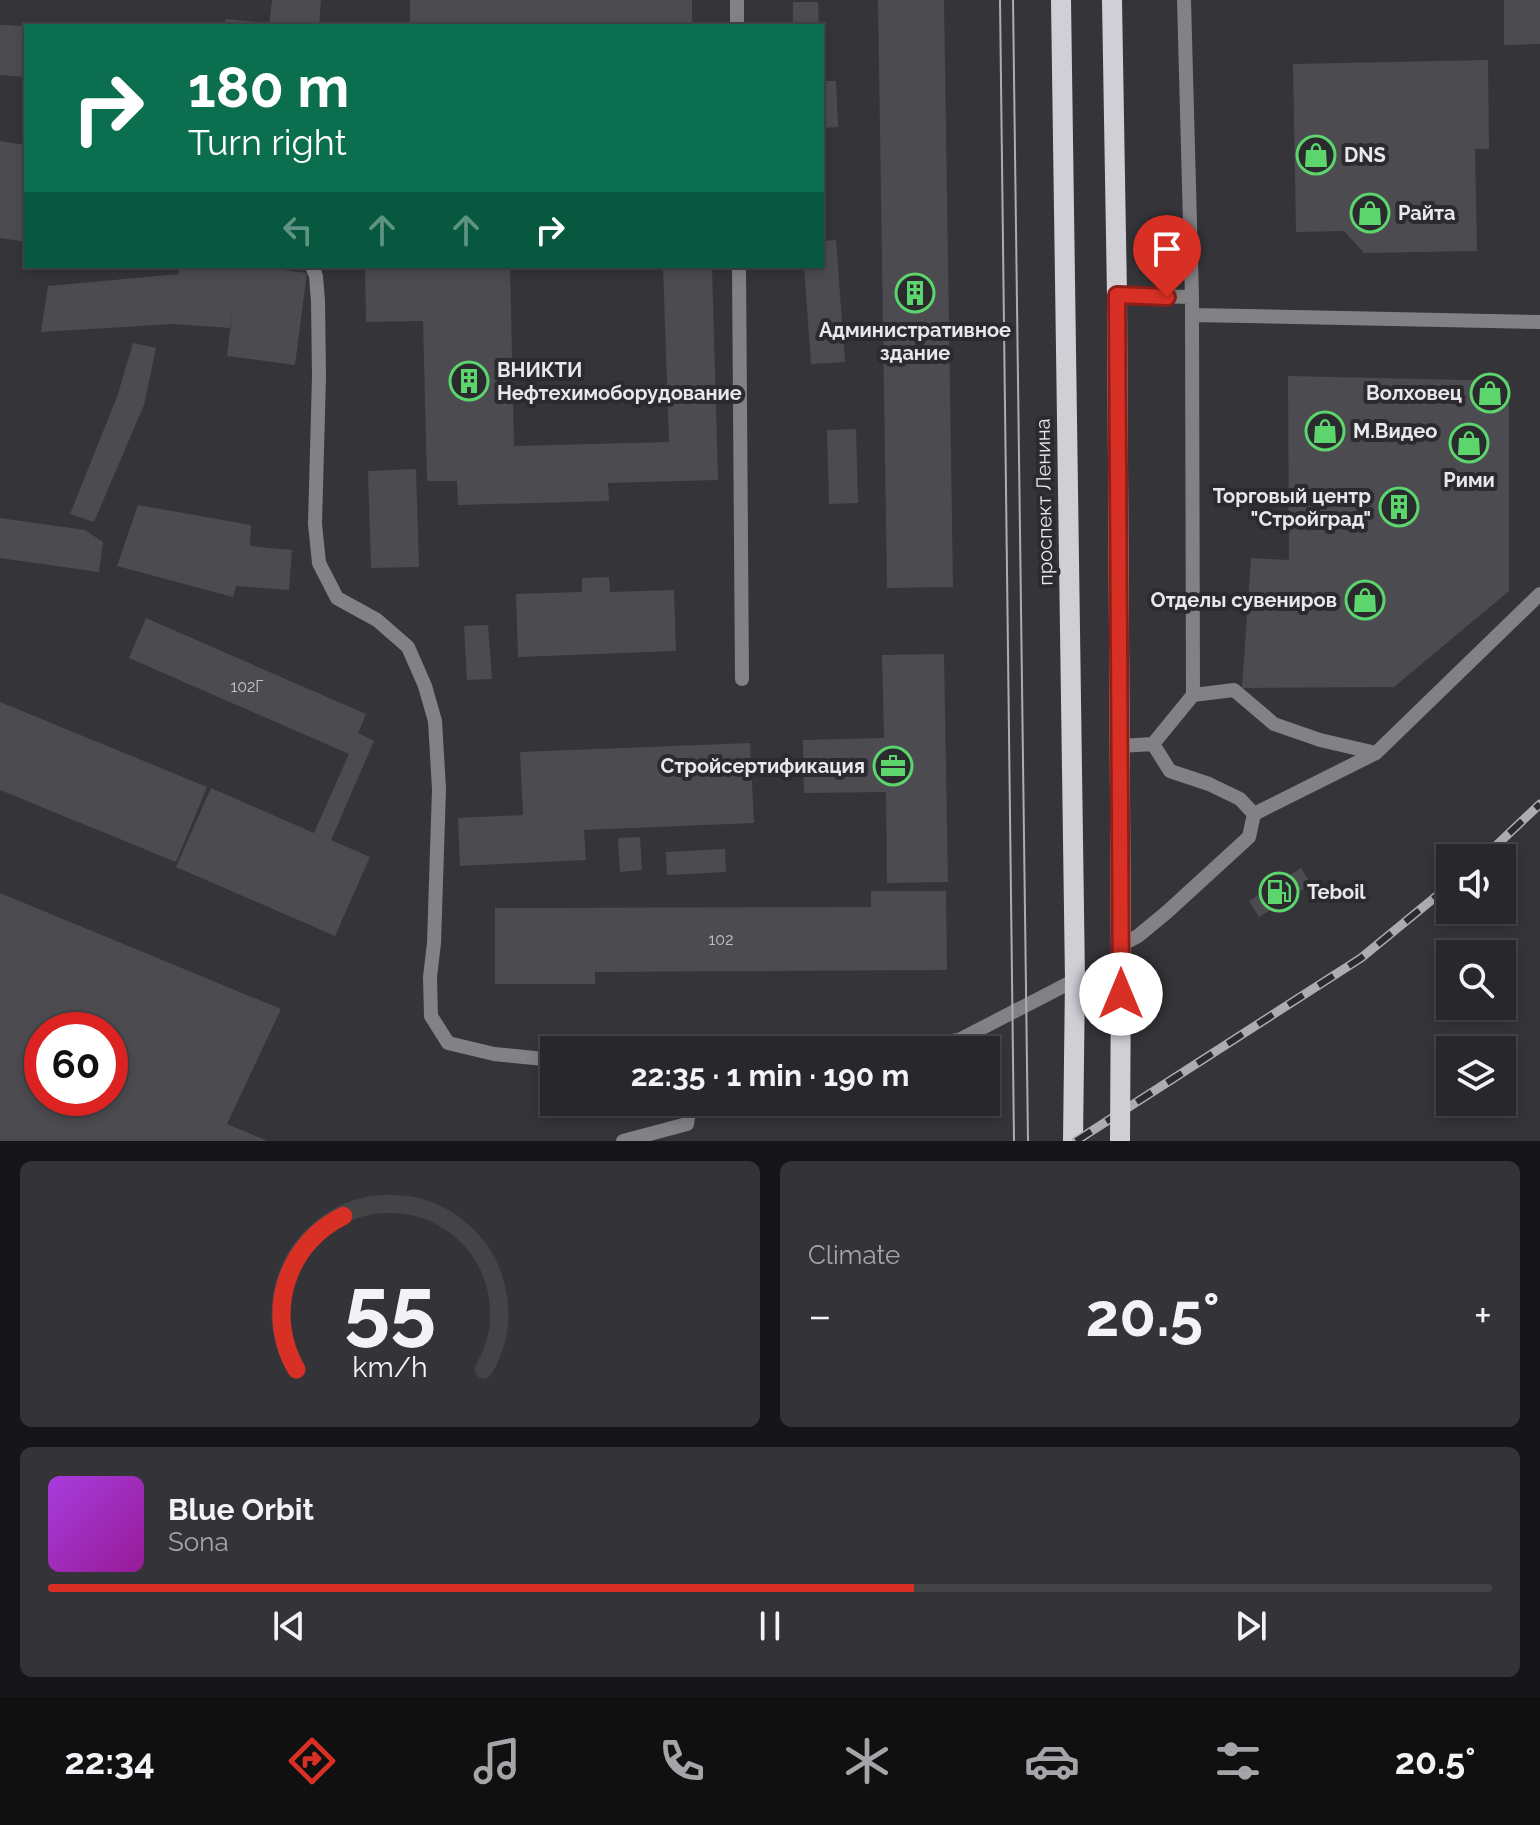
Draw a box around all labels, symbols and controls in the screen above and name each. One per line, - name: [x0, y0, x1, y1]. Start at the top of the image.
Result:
- text: 180 m: [188, 54, 349, 120]
- icon: right: [56, 56, 160, 160]
- text: Turn right: [188, 121, 347, 163]
- shop icon: DNS: [1295, 134, 1337, 176]
- place label: DNS: [1344, 143, 1386, 167]
- shop icon: Райта: [1349, 192, 1391, 234]
- place label: Райта: [1398, 201, 1455, 225]
- icon: left: [276, 208, 320, 252]
- icon: ahead: [360, 208, 404, 252]
- icon: ahead: [444, 208, 488, 252]
- icon: right: [528, 208, 572, 252]
- pin: [1133, 215, 1201, 297]
- icon: arrive: [1145, 227, 1189, 271]
- building icon: Административное здание: [894, 272, 936, 314]
- place label: Административное здание: [819, 318, 1011, 365]
- place label: ВНИКТИ Нефтехимоборудование: [497, 358, 742, 405]
- building icon: ВНИКТИ Нефтехимоборудование: [448, 360, 490, 402]
- shop icon: Волховец: [1469, 372, 1511, 414]
- place label: Волховец: [1366, 381, 1462, 405]
- shop icon: М.Видео: [1304, 410, 1346, 452]
- street label: проспект Ленина: [1031, 418, 1057, 586]
- place label: М.Видео: [1353, 419, 1437, 443]
- shop icon: Рими: [1448, 422, 1490, 464]
- place label: Рими: [1443, 468, 1495, 492]
- place label: Торговый центр "Стройград": [1213, 484, 1371, 531]
- building icon: Торговый центр "Стройград": [1378, 486, 1420, 528]
- shop icon: Отделы сувениров: [1344, 579, 1386, 621]
- place label: Отделы сувениров: [1151, 588, 1337, 612]
- house number: 102Г: [230, 677, 264, 696]
- office icon: Стройсертификация: [872, 745, 914, 787]
- place label: Стройсертификация: [661, 754, 865, 778]
- map controls: [1436, 844, 1516, 1116]
- button: sound: [1436, 844, 1516, 924]
- fuel station icon: Teboil: [1258, 871, 1300, 913]
- place label: Teboil: [1307, 880, 1366, 904]
- house number: 102: [709, 930, 733, 949]
- button: search: [1436, 940, 1516, 1020]
- position arrow: [1079, 952, 1163, 1036]
- speed limit sign: 60: [24, 1012, 128, 1116]
- button: layers: [1436, 1036, 1516, 1116]
- text: 22:35 · 1 min · 190 m: [631, 1058, 909, 1093]
- text: Climate: [808, 1240, 900, 1270]
- text: 55: [344, 1258, 436, 1355]
- text: 20.5°: [1085, 1280, 1220, 1350]
- text: −: [808, 1290, 832, 1341]
- text: +: [1474, 1290, 1492, 1341]
- text: km/h: [352, 1350, 428, 1384]
- text: Blue Orbit: [168, 1492, 314, 1527]
- text: Sona: [168, 1527, 229, 1557]
- icon: previous: [267, 1604, 311, 1648]
- icon: pause: [748, 1604, 792, 1648]
- icon: next: [1229, 1604, 1273, 1648]
- icon: directions: [284, 1733, 340, 1789]
- icon: music: [469, 1733, 525, 1789]
- icon: phone: [654, 1733, 710, 1789]
- icon: climate: [839, 1733, 895, 1789]
- icon: car: [1024, 1733, 1080, 1789]
- icon: filters: [1210, 1733, 1266, 1789]
- text: 22:34: [65, 1740, 155, 1782]
- text: 20.5°: [1395, 1740, 1475, 1782]

